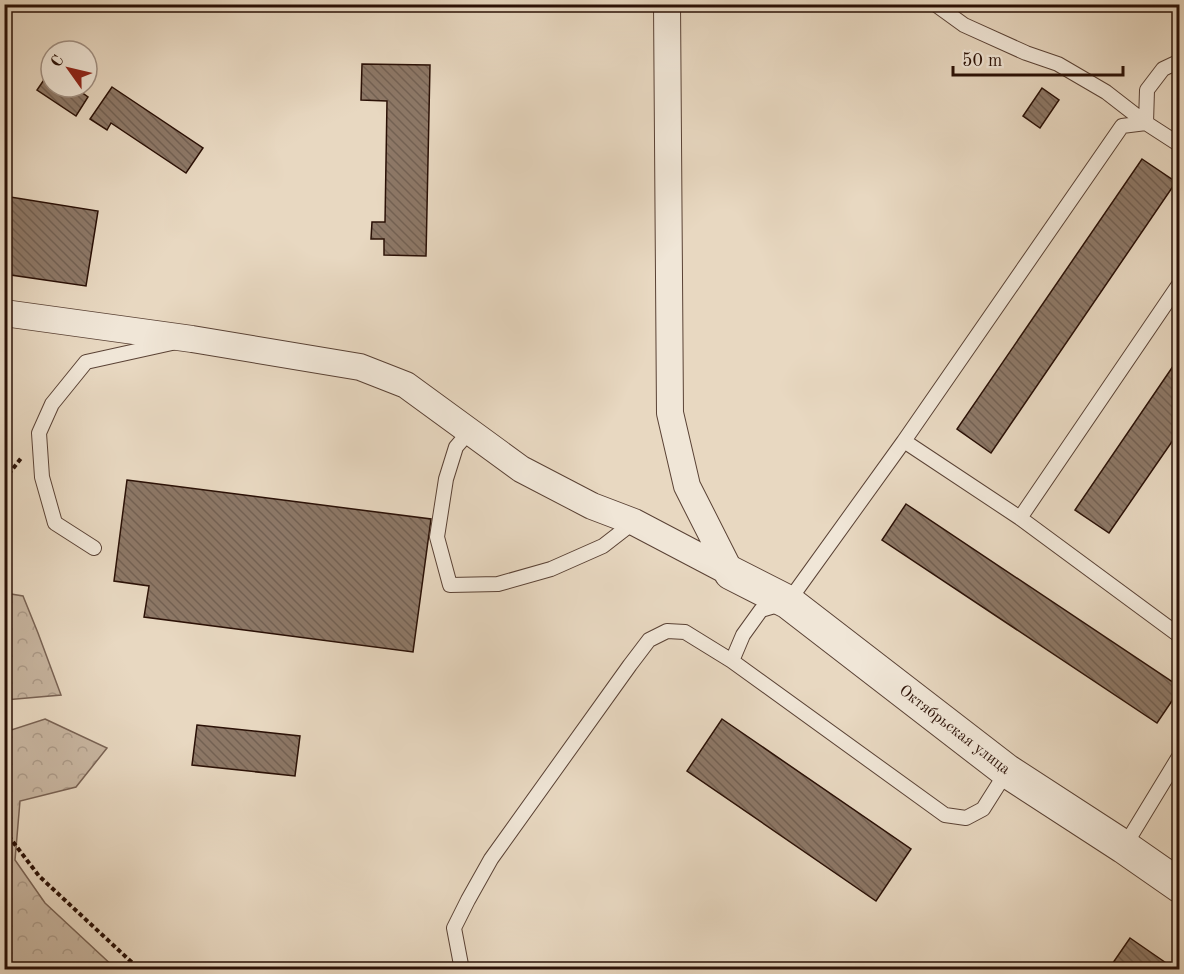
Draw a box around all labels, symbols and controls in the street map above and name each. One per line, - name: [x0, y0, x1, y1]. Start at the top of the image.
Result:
- north arrow: [39, 39, 99, 99]
- scale bar: [953, 39, 1122, 77]
- text: 50 m: [962, 52, 1002, 70]
- text: С: [49, 53, 68, 71]
- street label: Октябрьская улица: [896, 683, 1013, 778]

